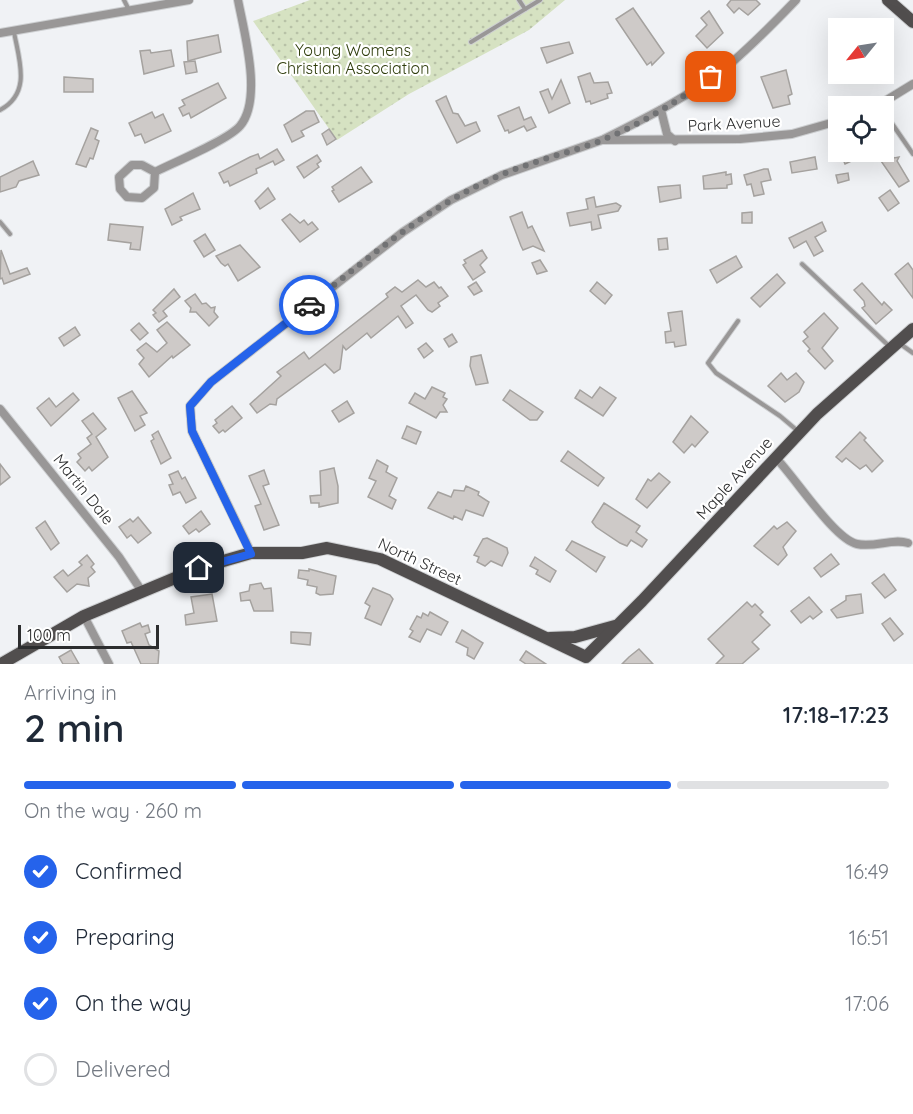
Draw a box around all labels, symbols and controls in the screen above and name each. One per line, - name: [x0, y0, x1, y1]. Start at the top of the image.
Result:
- north arrow: [828, 18, 894, 84]
- map controls: [828, 18, 894, 162]
- park label: Young Womens Christian Association: [277, 40, 429, 78]
- pin: [685, 51, 736, 102]
- icon: bag: [694, 60, 727, 93]
- button: locate: [828, 96, 894, 162]
- street label: Park Avenue: [687, 111, 781, 135]
- courier: [279, 275, 339, 335]
- icon: car: [293, 289, 326, 322]
- street label: Maple Avenue: [692, 433, 776, 523]
- street label: Martin Dale: [49, 450, 119, 528]
- street label: North Street: [375, 533, 465, 589]
- pin: [173, 542, 224, 593]
- icon: home: [182, 551, 215, 584]
- scale bar: [18, 622, 159, 650]
- text: 100 m: [27, 625, 71, 645]
- text: Arriving in: [24, 680, 117, 705]
- text: 17:18–17:23: [783, 701, 889, 729]
- text: 2 min: [24, 703, 125, 752]
- text: On the way · 260 m: [24, 798, 202, 823]
- icon: check: [24, 855, 57, 888]
- text: Confirmed: [75, 857, 182, 885]
- text: 16:49: [846, 859, 889, 884]
- icon: check: [24, 921, 57, 954]
- text: Preparing: [75, 923, 175, 951]
- text: 16:51: [849, 925, 889, 950]
- icon: check: [24, 987, 57, 1020]
- text: On the way: [75, 989, 191, 1017]
- text: 17:06: [845, 991, 889, 1016]
- text: Delivered: [75, 1055, 171, 1083]

